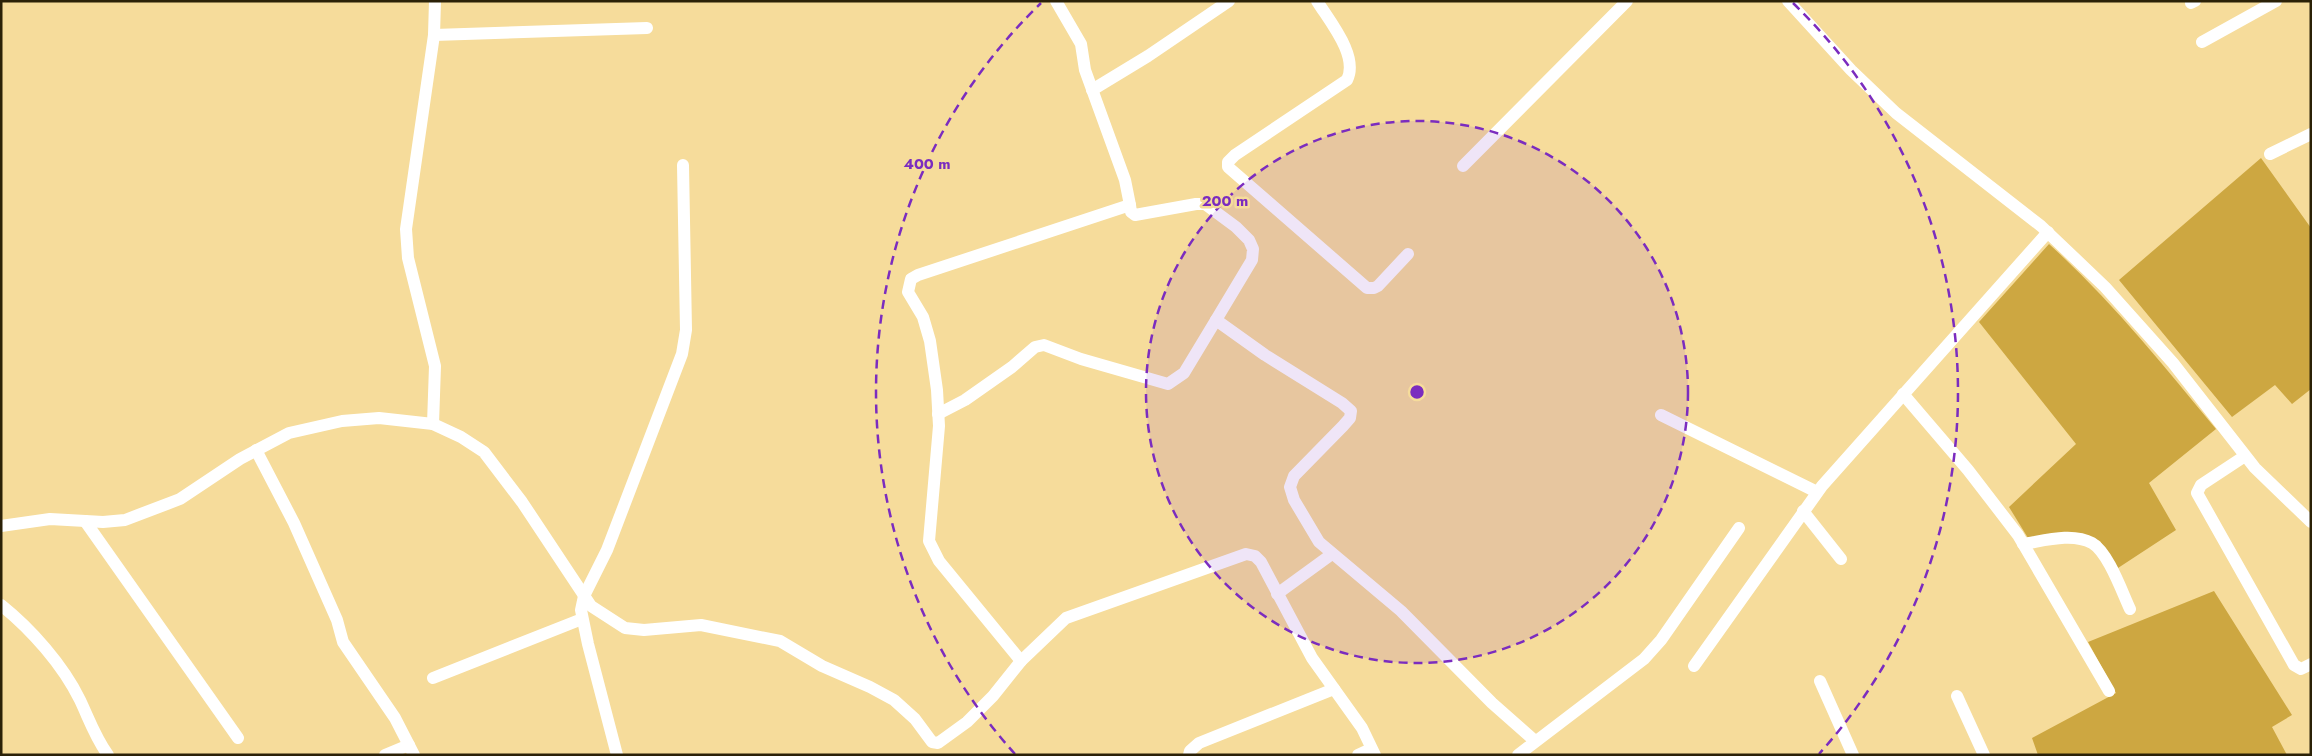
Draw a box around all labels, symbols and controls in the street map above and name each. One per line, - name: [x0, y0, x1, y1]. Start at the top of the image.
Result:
- text: 400 m: [903, 153, 951, 175]
- text: 200 m: [1202, 190, 1248, 212]
- centre of rings: [1408, 383, 1426, 401]

